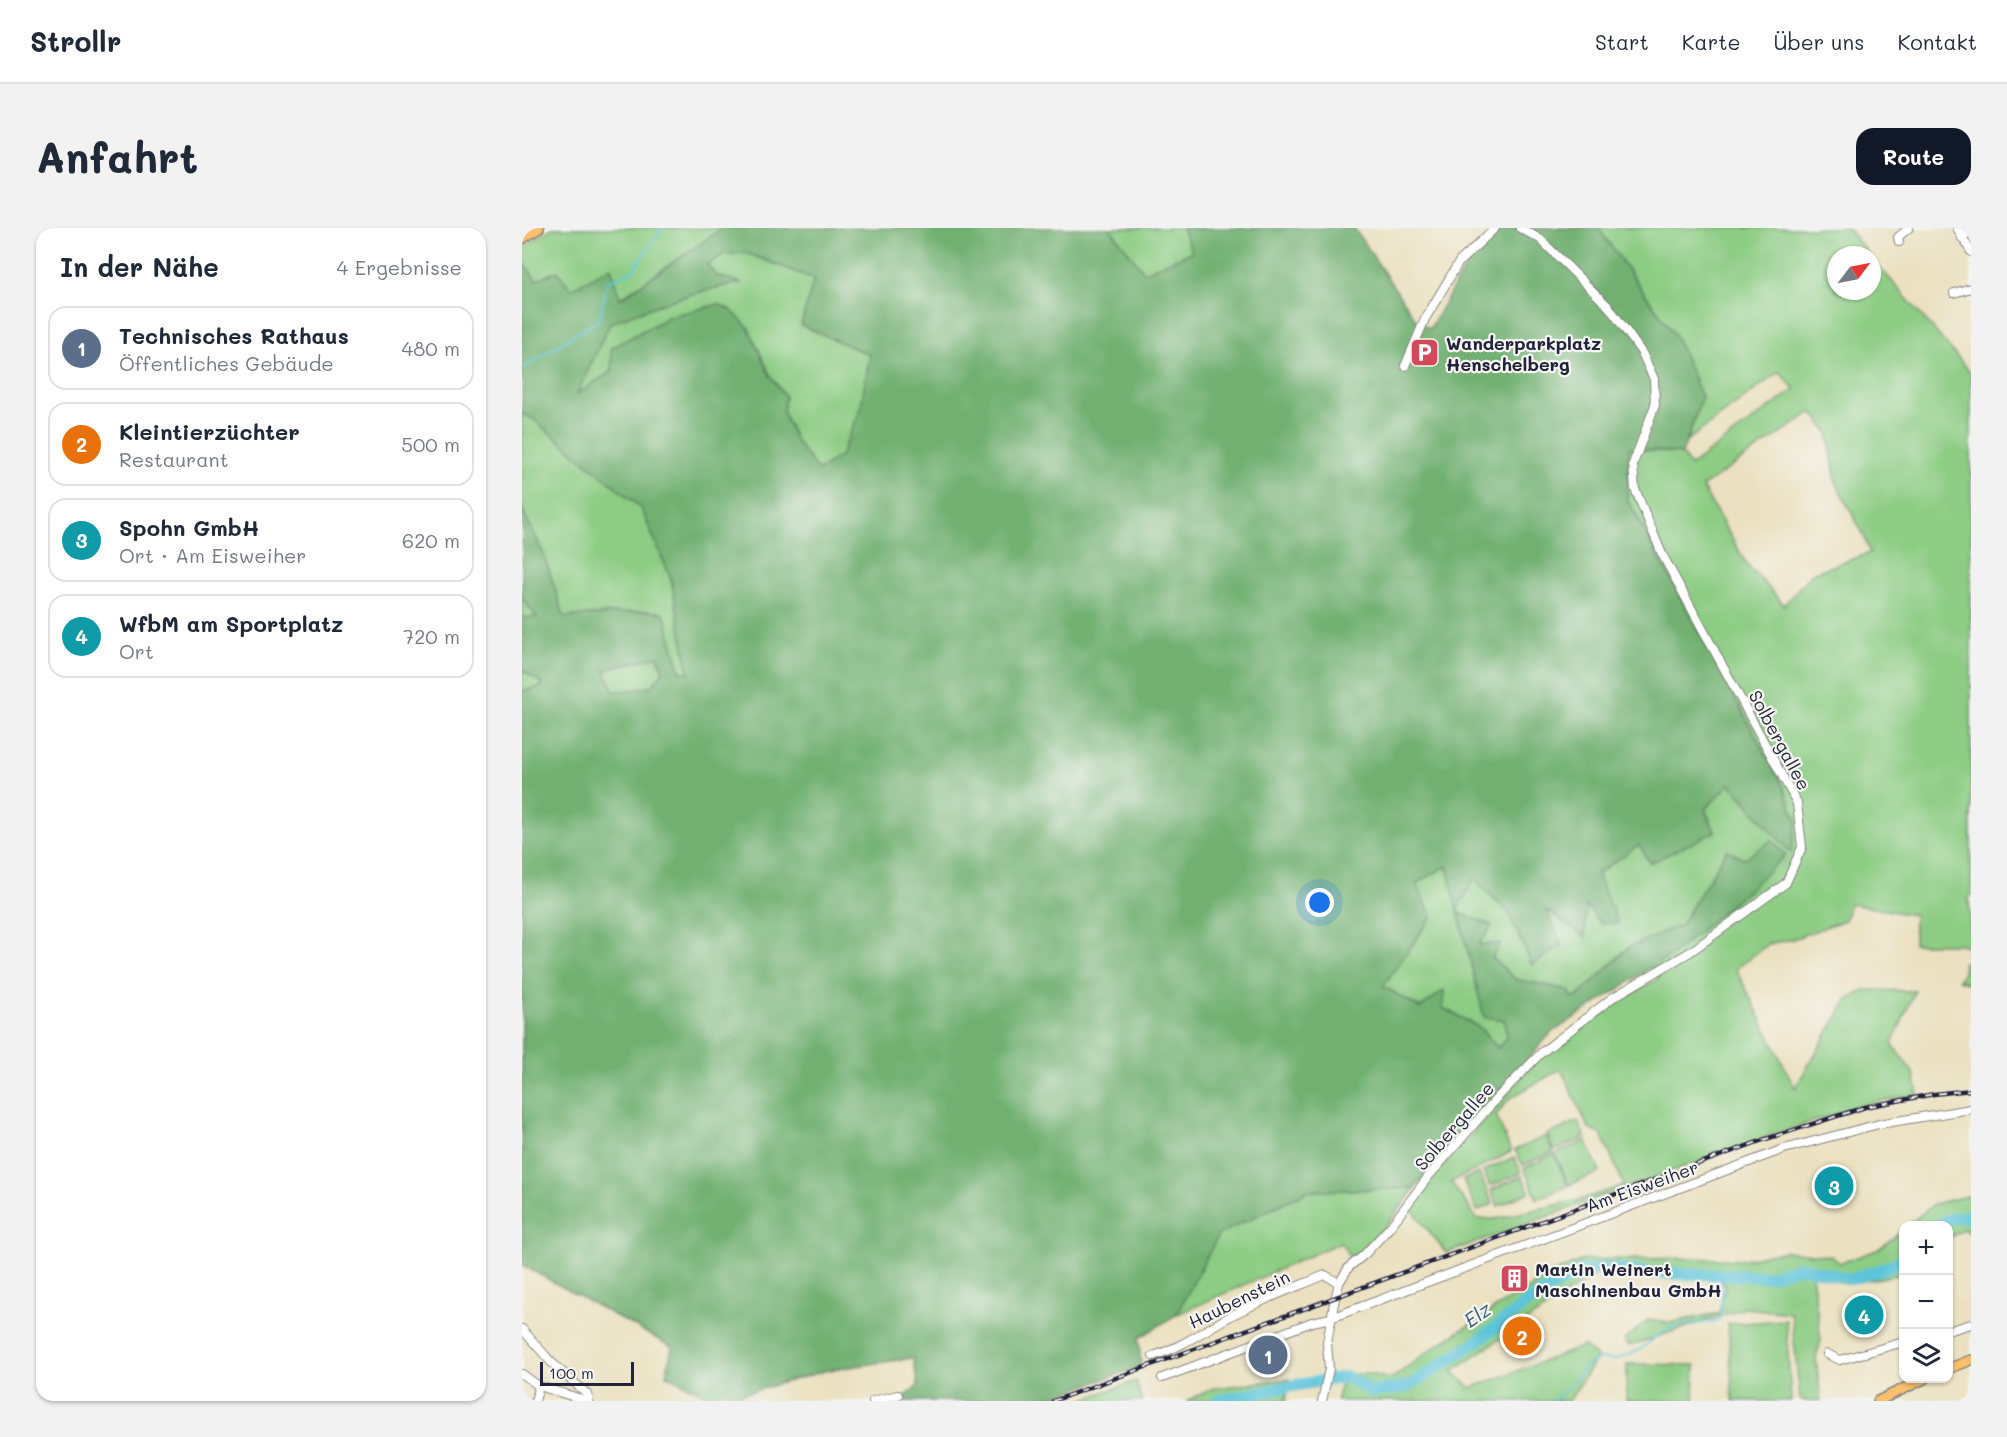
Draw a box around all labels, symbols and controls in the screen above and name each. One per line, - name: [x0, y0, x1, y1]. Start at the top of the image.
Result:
- text: Strollr: [30, 23, 121, 59]
- text: Start: [1595, 28, 1649, 55]
- text: Karte: [1682, 28, 1740, 55]
- text: Über uns: [1773, 28, 1864, 55]
- text: Kontakt: [1897, 28, 1977, 55]
- button: Route: [1856, 128, 1971, 185]
- text: Anfahrt: [36, 129, 198, 184]
- north arrow: [1827, 246, 1881, 300]
- text: In der Nähe: [60, 250, 219, 284]
- text: 4 Ergebnisse: [337, 254, 462, 280]
- text: Technisches Rathaus: [119, 321, 349, 350]
- place label: Wanderparkplatz Henschelberg: [1446, 331, 1601, 376]
- text: 1: [77, 335, 86, 361]
- text: 480 m: [401, 335, 460, 361]
- parking icon: Wanderparkplatz Henschelberg: [1409, 337, 1441, 369]
- text: Öffentliches Gebäude: [119, 350, 334, 376]
- text: Kleintierzüchter: [119, 417, 300, 446]
- text: 2: [76, 431, 87, 457]
- text: 500 m: [401, 431, 460, 457]
- text: Restaurant: [119, 446, 229, 472]
- text: Spohn GmbH: [119, 513, 259, 542]
- text: 3: [76, 527, 88, 553]
- text: 620 m: [402, 527, 460, 553]
- text: Ort · Am Eisweiher: [119, 542, 306, 568]
- text: WfbM am Sportplatz: [119, 609, 344, 638]
- text: 4: [75, 623, 88, 649]
- text: 720 m: [403, 623, 460, 649]
- text: Ort: [119, 638, 154, 664]
- street label: Solbergallee: [1744, 686, 1816, 794]
- your location: [1305, 888, 1334, 917]
- street label: Solbergallee: [1409, 1077, 1499, 1175]
- street label: Am Eisweiher: [1582, 1155, 1702, 1217]
- pin: 3: [1814, 1164, 1854, 1208]
- map controls: [1899, 1221, 1953, 1383]
- button: +: [1899, 1221, 1953, 1275]
- place label: Martin Weinert Maschinenbau GmbH: [1535, 1257, 1722, 1302]
- building icon: Martin Weinert Maschinenbau GmbH: [1498, 1263, 1530, 1295]
- street label: Haubenstein: [1184, 1264, 1294, 1334]
- button: −: [1899, 1275, 1953, 1329]
- pin: 4: [1844, 1292, 1884, 1338]
- water label: Elz: [1458, 1295, 1496, 1333]
- pin: 2: [1502, 1314, 1542, 1358]
- button: layers: [1899, 1329, 1953, 1383]
- pin: 1: [1248, 1332, 1288, 1378]
- scale bar: [540, 1359, 634, 1386]
- text: 100 m: [549, 1362, 594, 1383]

